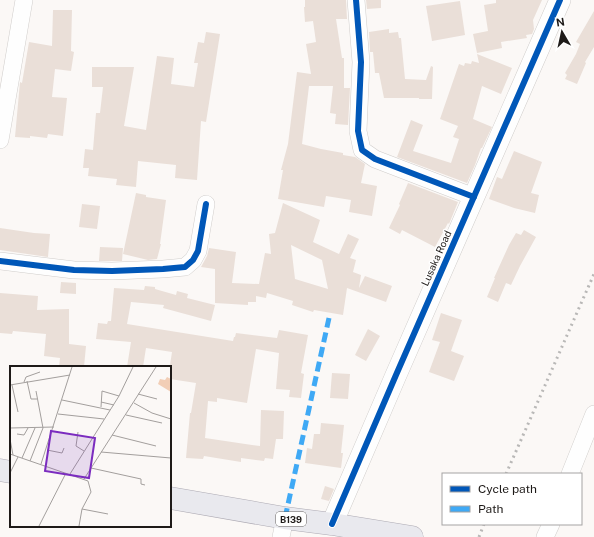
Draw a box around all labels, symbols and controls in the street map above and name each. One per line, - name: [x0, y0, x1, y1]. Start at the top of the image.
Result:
- north arrow: [542, 12, 582, 52]
- text: N: [555, 16, 566, 29]
- street label: Lusaka Road: [418, 228, 454, 288]
- inset map: [10, 366, 171, 527]
- legend: [442, 473, 582, 525]
- text: Cycle path: [478, 482, 537, 496]
- text: Path: [478, 502, 504, 516]
- road number: B139: [276, 512, 306, 526]

